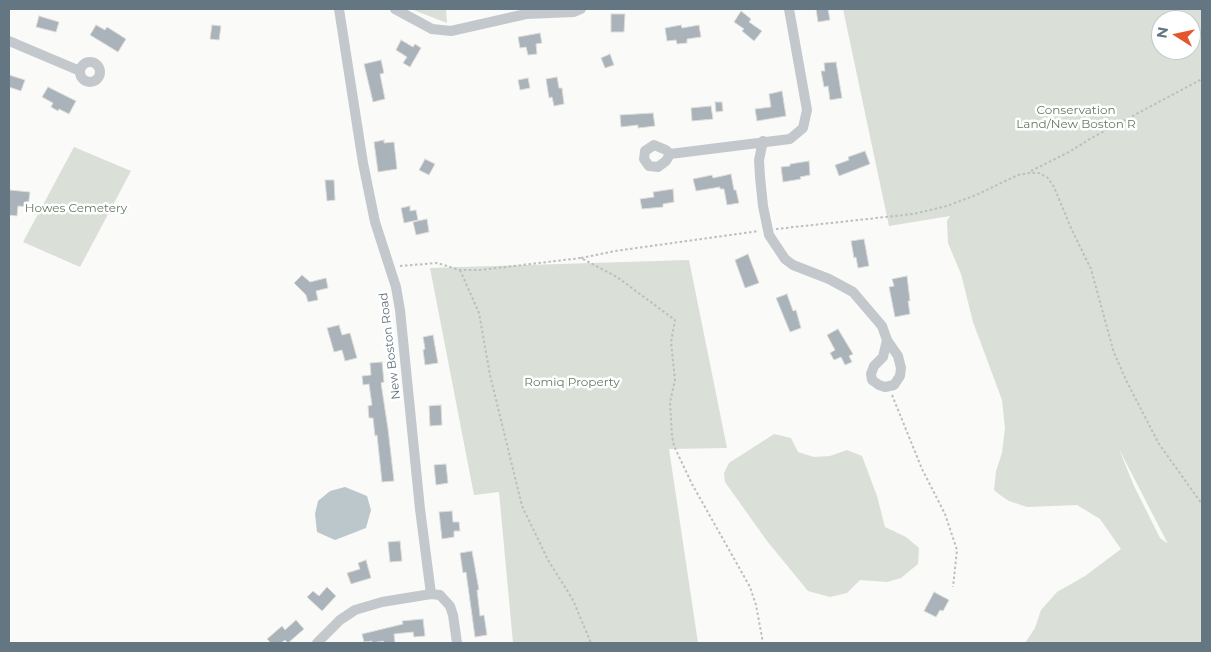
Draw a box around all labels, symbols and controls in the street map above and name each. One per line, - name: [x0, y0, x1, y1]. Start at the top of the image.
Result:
- north arrow: [1151, 10, 1201, 60]
- text: N: [1152, 25, 1172, 40]
- park label: Conservation Land/New Boston R: [1016, 103, 1136, 131]
- park label: Howes Cemetery: [25, 201, 127, 215]
- street label: New Boston Road: [376, 292, 404, 400]
- park label: Romiq Property: [524, 375, 620, 389]

